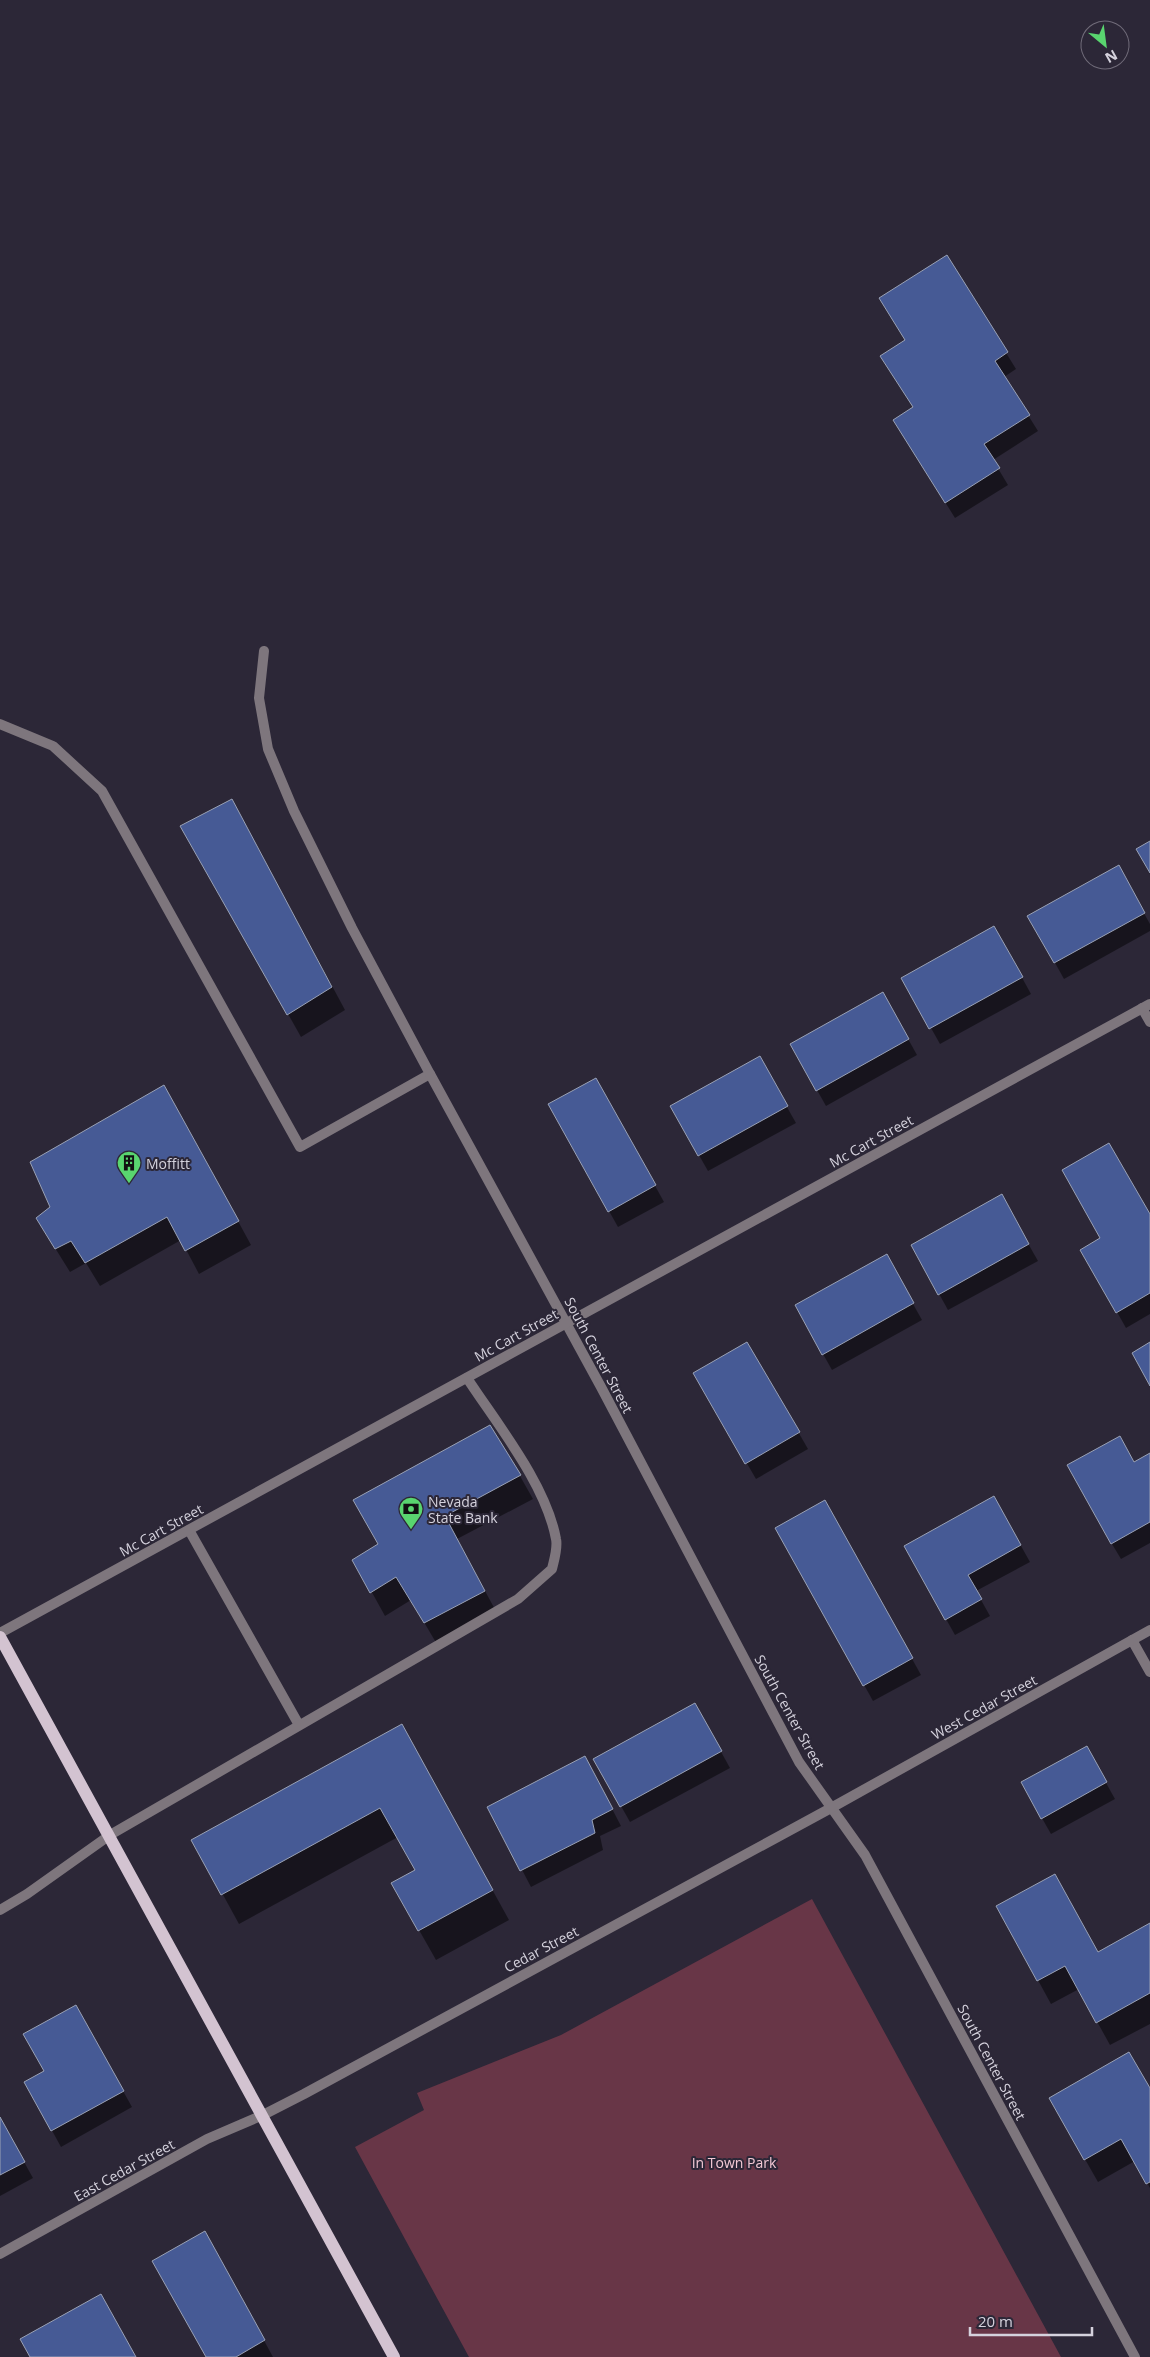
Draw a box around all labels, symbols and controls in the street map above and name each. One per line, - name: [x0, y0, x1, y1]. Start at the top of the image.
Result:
- north arrow: [1080, 20, 1130, 70]
- text: N: [1102, 46, 1121, 68]
- street label: Mc Cart Street: [826, 1110, 916, 1172]
- building icon: Moffitt: [116, 1150, 142, 1184]
- place label: Moffitt: [146, 1154, 190, 1173]
- street label: South Center Street: [560, 1294, 638, 1416]
- street label: Mc Cart Street: [471, 1304, 561, 1366]
- place label: Nevada State Bank: [428, 1492, 498, 1527]
- bank icon: Nevada State Bank: [398, 1496, 424, 1530]
- street label: Mc Cart Street: [116, 1499, 206, 1561]
- street label: South Center Street: [751, 1651, 829, 1773]
- street label: West Cedar Street: [928, 1670, 1040, 1744]
- street label: Cedar Street: [501, 1921, 581, 1977]
- street label: South Center Street: [953, 2001, 1031, 2123]
- street label: East Cedar Street: [70, 2134, 178, 2206]
- park label: In Town Park: [692, 2153, 777, 2172]
- scale bar: [970, 2304, 1092, 2336]
- text: 20 m: [978, 2311, 1013, 2331]

